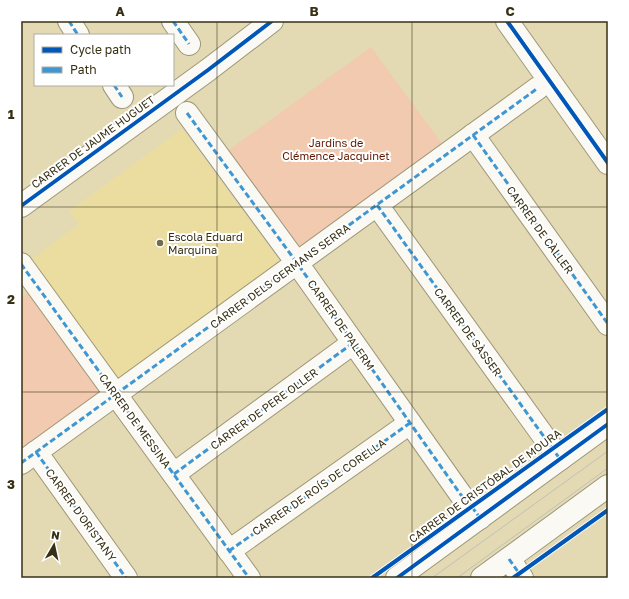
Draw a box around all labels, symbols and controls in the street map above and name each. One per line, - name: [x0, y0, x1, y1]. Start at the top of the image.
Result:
- text: A: [115, 3, 125, 19]
- text: B: [309, 3, 319, 19]
- text: C: [505, 3, 515, 19]
- legend: [34, 34, 174, 86]
- text: Cycle path: [70, 42, 131, 57]
- text: Path: [70, 62, 97, 77]
- street label: CARRER DE JAUME HUGUET: [28, 92, 157, 191]
- text: 1: [8, 106, 15, 122]
- park label: Jardins de Clémence Jacquinet: [282, 136, 390, 162]
- street label: CARRER DE CÀLLER: [504, 183, 577, 276]
- street label: CARRER DELS GERMANS SERRA: [207, 220, 353, 331]
- place label: Escola Eduard Marquina: [168, 230, 243, 256]
- marker: Escola Eduard Marquina: [155, 238, 165, 248]
- street label: CARRER DE PALERM: [305, 277, 378, 372]
- street label: CARRER DE SÀSSER: [432, 285, 505, 378]
- text: 2: [7, 291, 15, 307]
- street label: CARRER DE PERE OLLER: [208, 365, 320, 452]
- street label: CARRER DE MESSINA: [97, 371, 174, 471]
- street label: CARRER DE CRISTÓBAL DE MOURA: [406, 426, 564, 545]
- street label: CARRER DE ROÍS DE CORELLA: [250, 435, 388, 538]
- street label: CARRER D'ORISTANY: [43, 466, 119, 564]
- text: 3: [7, 476, 15, 492]
- north arrow: [34, 525, 74, 565]

